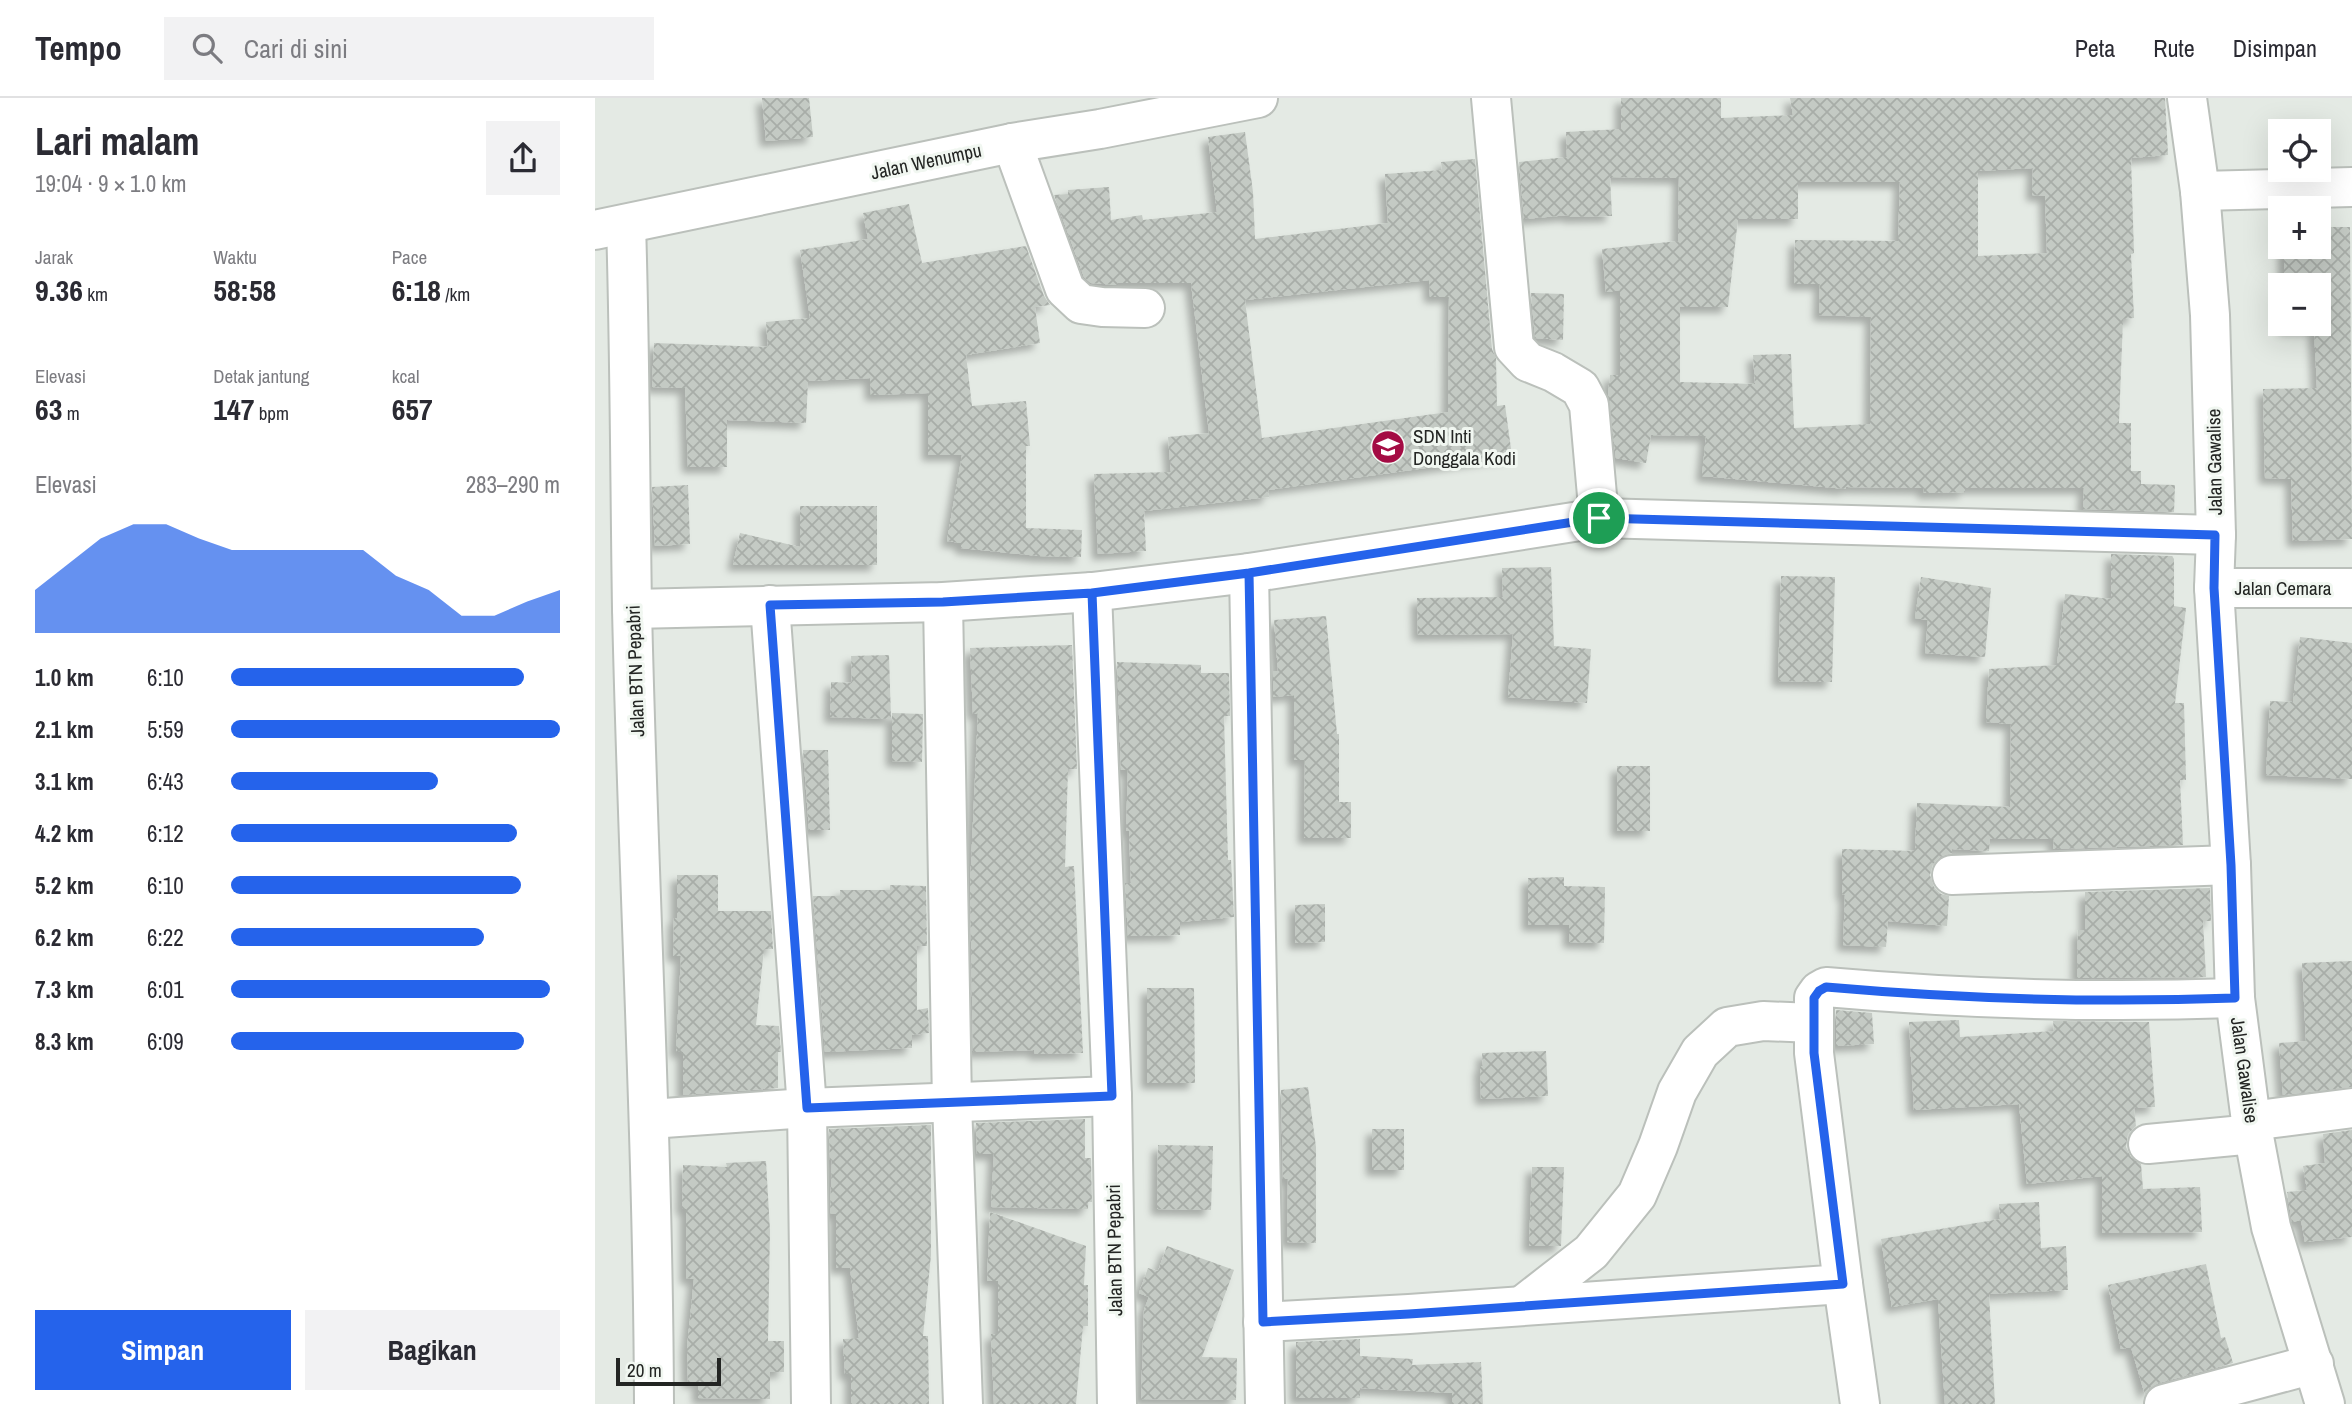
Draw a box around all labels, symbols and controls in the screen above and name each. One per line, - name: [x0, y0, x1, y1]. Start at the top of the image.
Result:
- search box: [164, 17, 654, 80]
- text: Tempo: [35, 26, 122, 70]
- icon: search: [188, 29, 226, 67]
- text: Cari di sini: [244, 31, 348, 66]
- text: Peta: [2075, 32, 2115, 64]
- text: Rute: [2153, 32, 2195, 64]
- text: Disimpan: [2233, 32, 2317, 64]
- text: Lari malam: [35, 116, 200, 167]
- map controls: [2268, 119, 2331, 336]
- button: locate: [2268, 119, 2331, 182]
- button: share: [486, 121, 560, 195]
- street label: Jalan Wenumpu: [868, 137, 984, 185]
- text: 19:04 · 9 × 1.0 km: [35, 168, 187, 199]
- button: +: [2268, 196, 2331, 259]
- text: Jarak: [35, 244, 73, 270]
- text: Waktu: [213, 244, 257, 270]
- text: Pace: [392, 244, 427, 270]
- text: 9.36: [35, 270, 83, 310]
- text: 58:58: [213, 270, 276, 310]
- text: 6:18: [392, 270, 441, 310]
- button: −: [2268, 273, 2331, 336]
- text: km: [83, 281, 108, 307]
- text: /km: [441, 281, 470, 307]
- text: Elevasi: [35, 363, 86, 389]
- text: Detak jantung: [213, 363, 309, 389]
- text: kcal: [392, 363, 419, 389]
- text: 63: [35, 389, 62, 429]
- text: 147: [213, 389, 254, 429]
- text: 657: [392, 389, 433, 429]
- text: m: [62, 400, 80, 426]
- text: bpm: [254, 400, 289, 426]
- street label: Jalan Gawalise: [2200, 409, 2228, 515]
- place label: SDN Inti Donggala Kodi: [1413, 423, 1516, 471]
- school or university icon: SDN Inti Donggala Kodi: [1369, 428, 1407, 466]
- text: Elevasi: [35, 469, 97, 500]
- text: 283–290 m: [466, 469, 560, 500]
- pin: [1569, 488, 1629, 548]
- icon: arrive: [1580, 499, 1618, 537]
- street label: Jalan Cemara: [2235, 575, 2332, 601]
- street label: Jalan BTN Pepabri: [620, 605, 650, 737]
- text: 1.0 km: [35, 662, 94, 693]
- text: 6:10: [147, 662, 184, 693]
- text: 2.1 km: [35, 714, 94, 745]
- text: 5:59: [147, 714, 184, 745]
- text: 3.1 km: [35, 766, 94, 797]
- text: 6:43: [147, 766, 184, 797]
- text: 4.2 km: [35, 818, 94, 849]
- text: 6:12: [147, 818, 184, 849]
- text: 5.2 km: [35, 870, 94, 901]
- text: 6:10: [147, 870, 184, 901]
- text: 6.2 km: [35, 922, 94, 953]
- text: 6:22: [147, 922, 184, 953]
- text: 7.3 km: [35, 974, 94, 1005]
- text: 6:01: [147, 974, 184, 1005]
- street label: Jalan Gawalise: [2225, 1015, 2265, 1125]
- text: 8.3 km: [35, 1026, 94, 1057]
- text: 6:09: [147, 1026, 184, 1057]
- street label: Jalan BTN Pepabri: [1100, 1184, 1128, 1316]
- button: Simpan: [35, 1310, 291, 1390]
- button: Bagikan: [305, 1310, 560, 1390]
- scale bar: [616, 1355, 721, 1387]
- text: 20 m: [627, 1357, 662, 1383]

